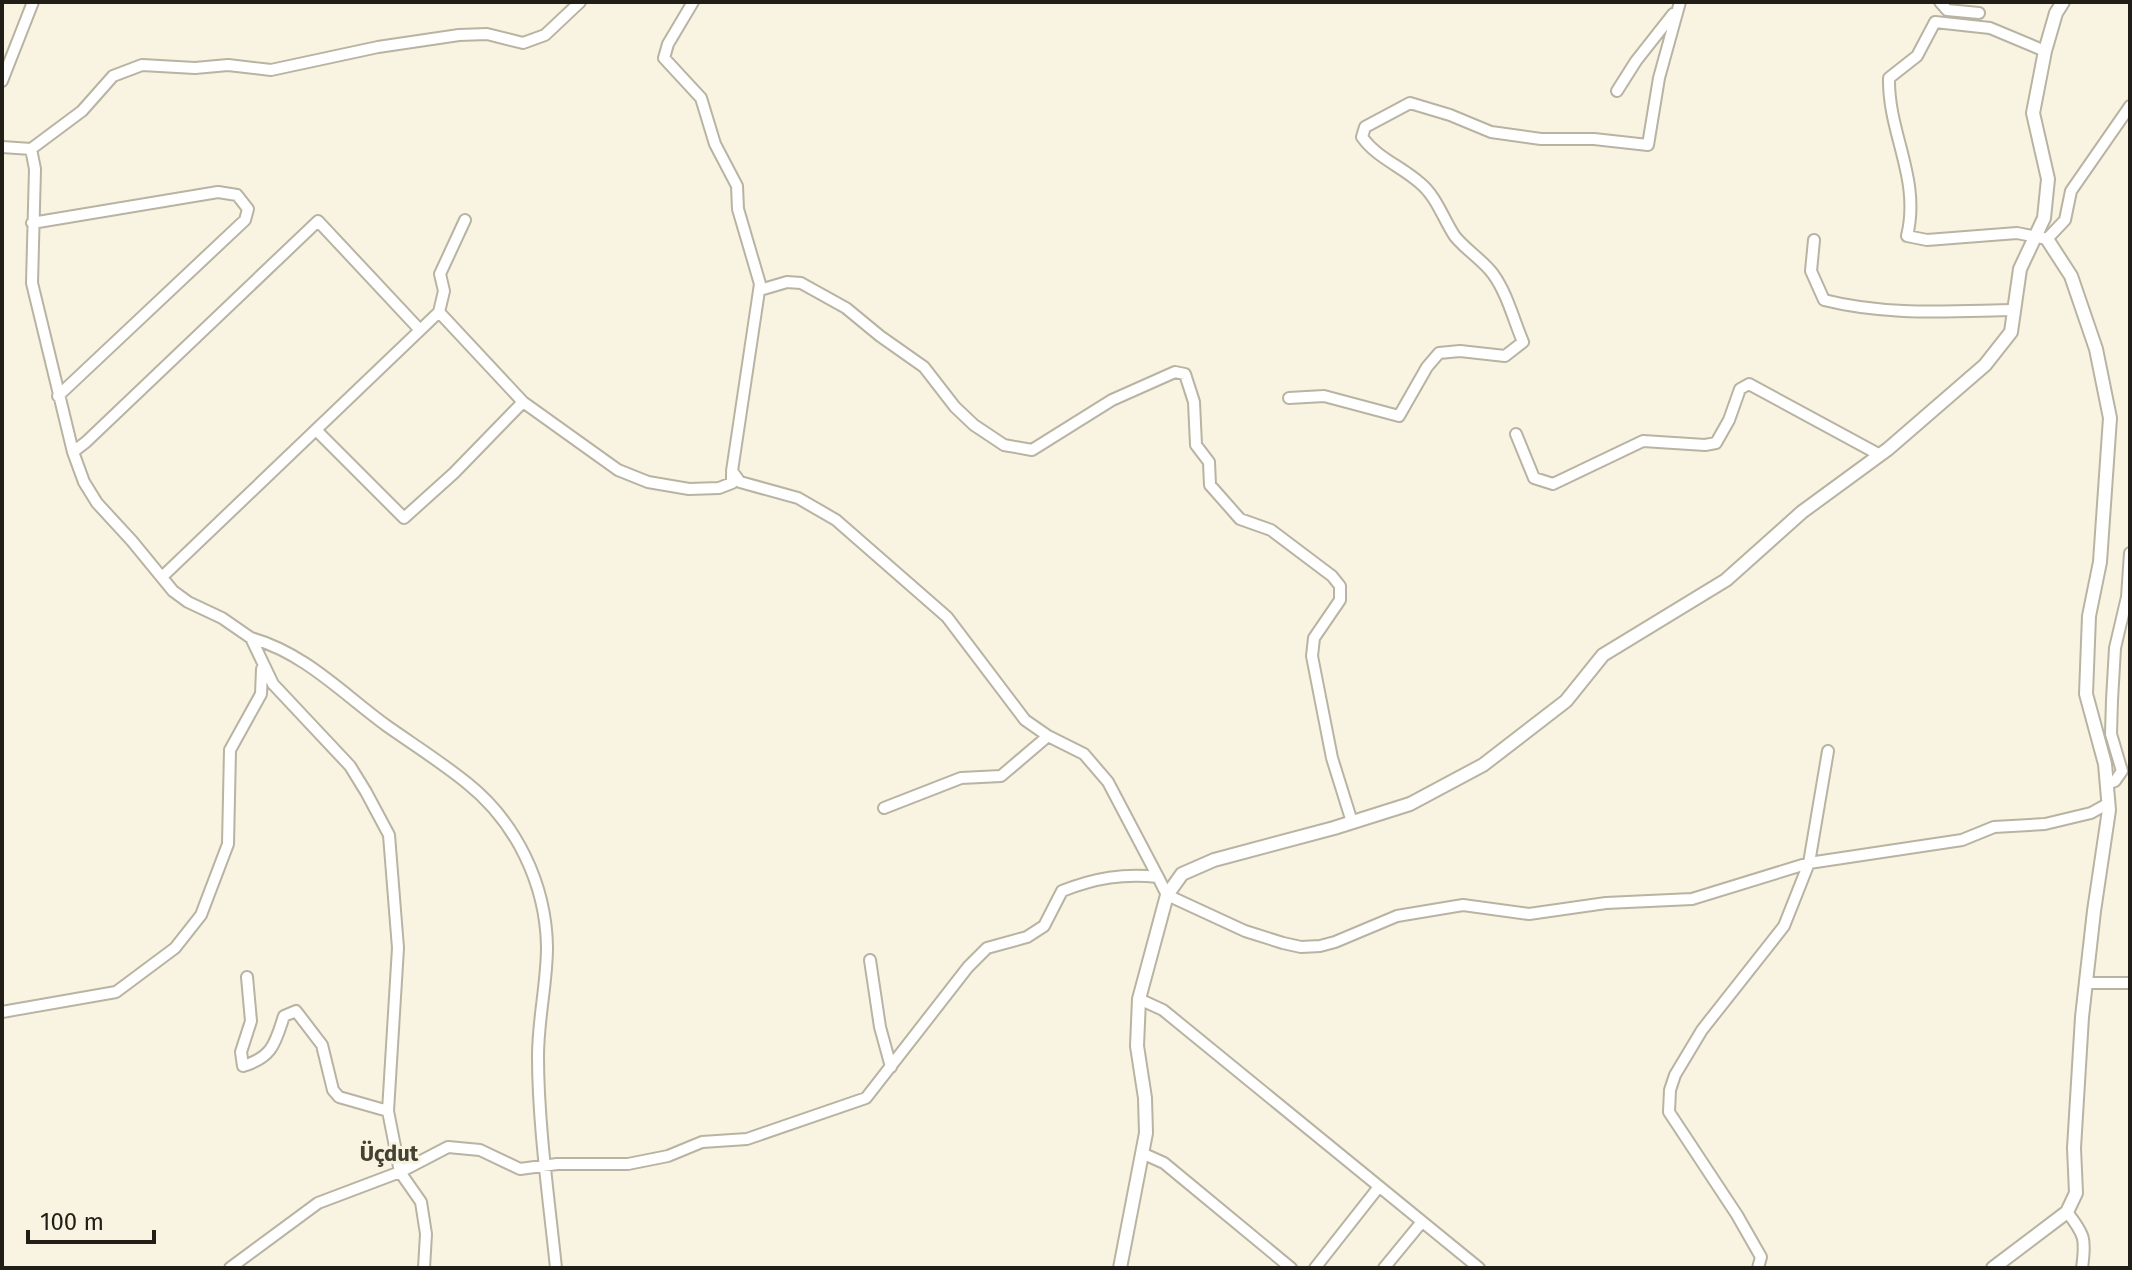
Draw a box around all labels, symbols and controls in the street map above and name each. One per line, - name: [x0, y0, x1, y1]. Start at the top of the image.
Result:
- district label: Üçdut: [360, 1140, 419, 1167]
- scale bar: [28, 1194, 154, 1244]
- text: 100 m: [40, 1208, 104, 1236]

